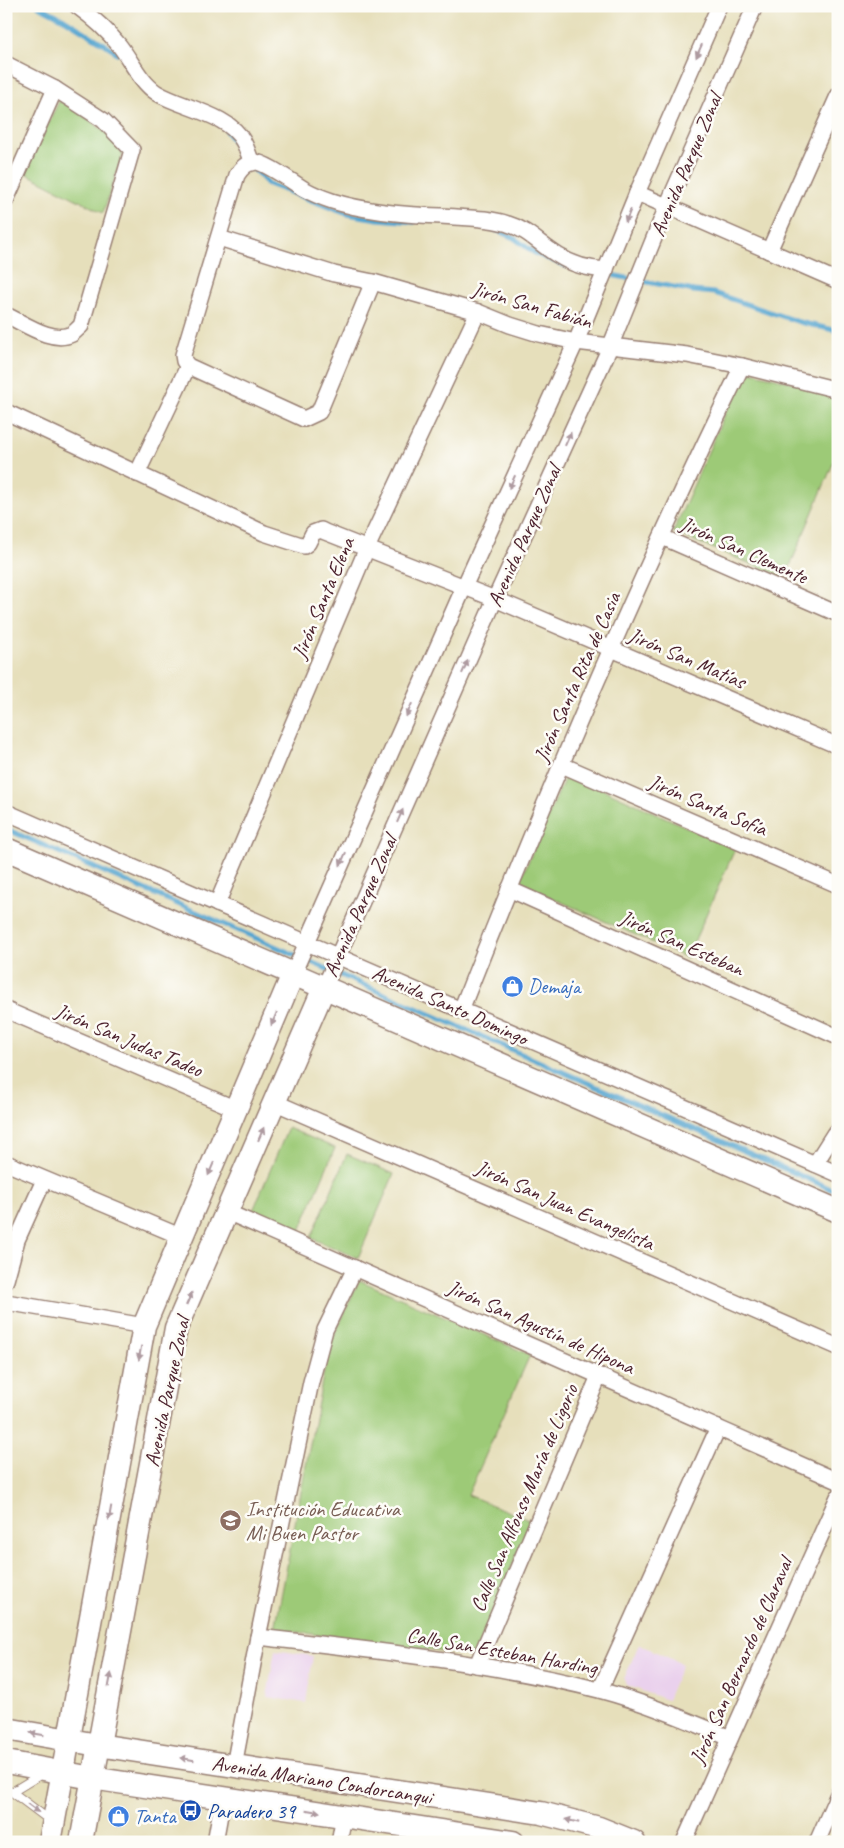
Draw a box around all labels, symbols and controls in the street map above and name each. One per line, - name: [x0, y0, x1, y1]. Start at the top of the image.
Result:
- one-way arrow: [695, 44, 703, 58]
- street label: Avenida Parque Zonal: [644, 87, 729, 240]
- one-way arrow: [624, 209, 632, 224]
- street label: Jirón San Fabián: [468, 275, 595, 335]
- one-way arrow: [564, 432, 572, 446]
- street label: Avenida Parque Zonal: [481, 458, 568, 611]
- one-way arrow: [507, 475, 515, 489]
- street label: Jirón San Clemente: [676, 510, 813, 590]
- street label: Jirón Santa Elena: [285, 532, 361, 663]
- street label: Jirón Santa Rita de Casia: [528, 587, 627, 767]
- street label: Jirón San Matías: [624, 621, 751, 695]
- one-way arrow: [462, 660, 470, 674]
- one-way arrow: [405, 703, 413, 717]
- street label: Jirón Santa Sofía: [644, 768, 773, 842]
- one-way arrow: [396, 809, 404, 823]
- street label: Avenida Parque Zonal: [317, 828, 404, 981]
- one-way arrow: [339, 852, 347, 866]
- street label: Jirón San Esteban: [615, 904, 749, 983]
- street label: Avenida Santo Domingo: [368, 959, 534, 1052]
- place label: Demaja: [528, 973, 583, 999]
- shop icon: Demaja: [500, 974, 524, 998]
- street label: Jirón San Judas Tadeo: [51, 997, 208, 1083]
- one-way arrow: [269, 1012, 277, 1026]
- one-way arrow: [257, 1127, 265, 1141]
- street label: Jirón San Juan Evangelista: [471, 1154, 660, 1257]
- one-way arrow: [206, 1162, 214, 1176]
- street label: Jirón San Agustín de Hipona: [443, 1274, 640, 1381]
- one-way arrow: [185, 1292, 193, 1306]
- street label: Avenida Parque Zonal: [138, 1312, 196, 1469]
- one-way arrow: [135, 1345, 143, 1361]
- street label: Calle San Alfonso María de Ligorio: [464, 1379, 584, 1616]
- place label: Institución Educativa Mi Buen Pastor: [246, 1496, 402, 1546]
- one-way arrow: [106, 1505, 114, 1521]
- school or university icon: Institución Educativa Mi Buen Pastor: [218, 1509, 242, 1533]
- street label: Jirón San Bernardo de Claraval: [683, 1551, 800, 1769]
- street label: Calle San Esteban Harding: [405, 1621, 601, 1681]
- one-way arrow: [107, 1672, 115, 1688]
- one-way arrow: [29, 1730, 45, 1738]
- street label: Avenida Mariano Condorcanqui: [210, 1750, 437, 1811]
- one-way arrow: [178, 1755, 194, 1763]
- place label: Paradero 39: [207, 1798, 297, 1824]
- bus stop icon: Paradero 39: [179, 1799, 203, 1823]
- one-way arrow: [26, 1802, 39, 1813]
- place label: Tanta: [134, 1803, 177, 1829]
- shop icon: Tanta: [106, 1804, 130, 1828]
- one-way arrow: [306, 1808, 322, 1816]
- one-way arrow: [564, 1816, 579, 1824]

